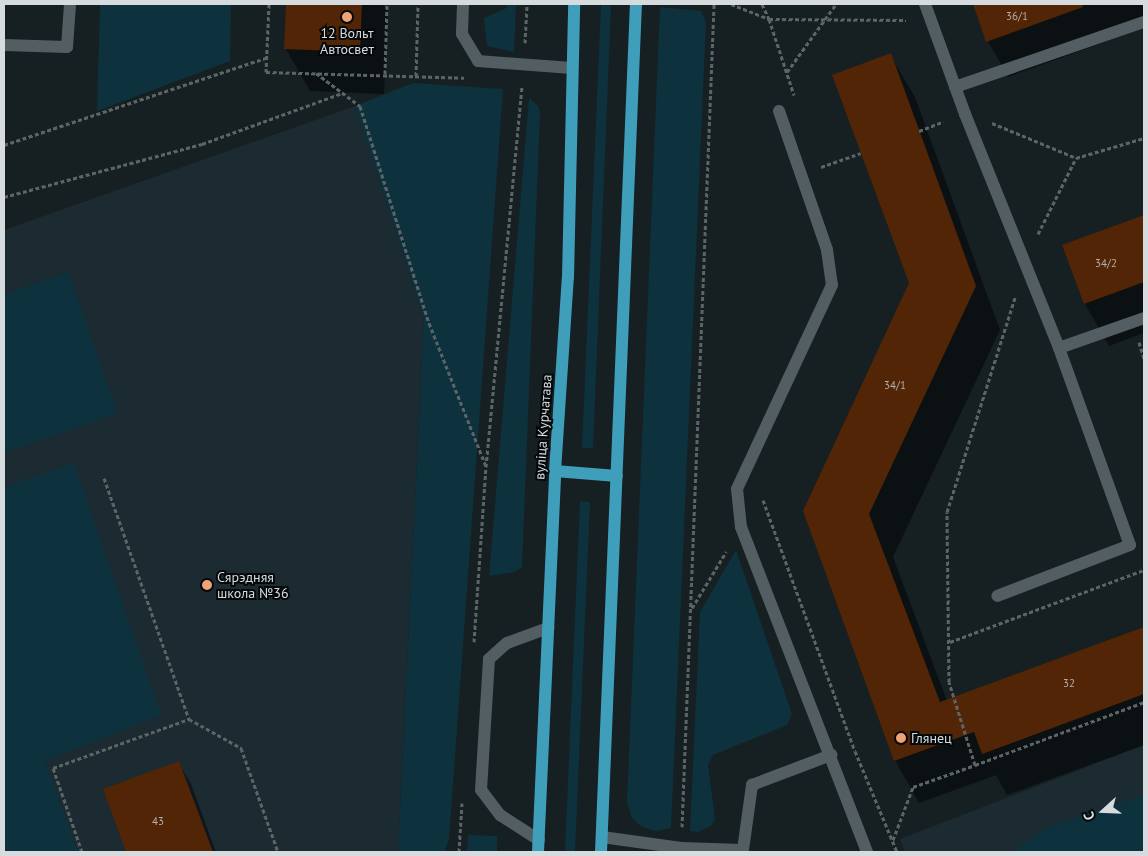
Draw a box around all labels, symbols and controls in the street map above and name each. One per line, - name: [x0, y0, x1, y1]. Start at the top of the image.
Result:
- house number: 36/1: [1006, 9, 1028, 23]
- marker: 12 Вольт Автосвет: [341, 11, 353, 23]
- place label: 12 Вольт Автосвет: [320, 25, 374, 58]
- house number: 34/2: [1095, 256, 1117, 270]
- street label: вуліца Курчатава: [531, 374, 555, 480]
- house number: 34/1: [884, 378, 906, 392]
- place label: Сярэдняя школа №36: [217, 569, 289, 602]
- marker: Сярэдняя школа №36: [201, 579, 213, 591]
- house number: 32: [1063, 676, 1075, 690]
- place label: Глянец: [911, 730, 952, 746]
- marker: Глянец: [895, 732, 907, 744]
- north arrow: [1078, 786, 1128, 836]
- text: С: [1079, 809, 1099, 823]
- house number: 43: [152, 814, 164, 828]

